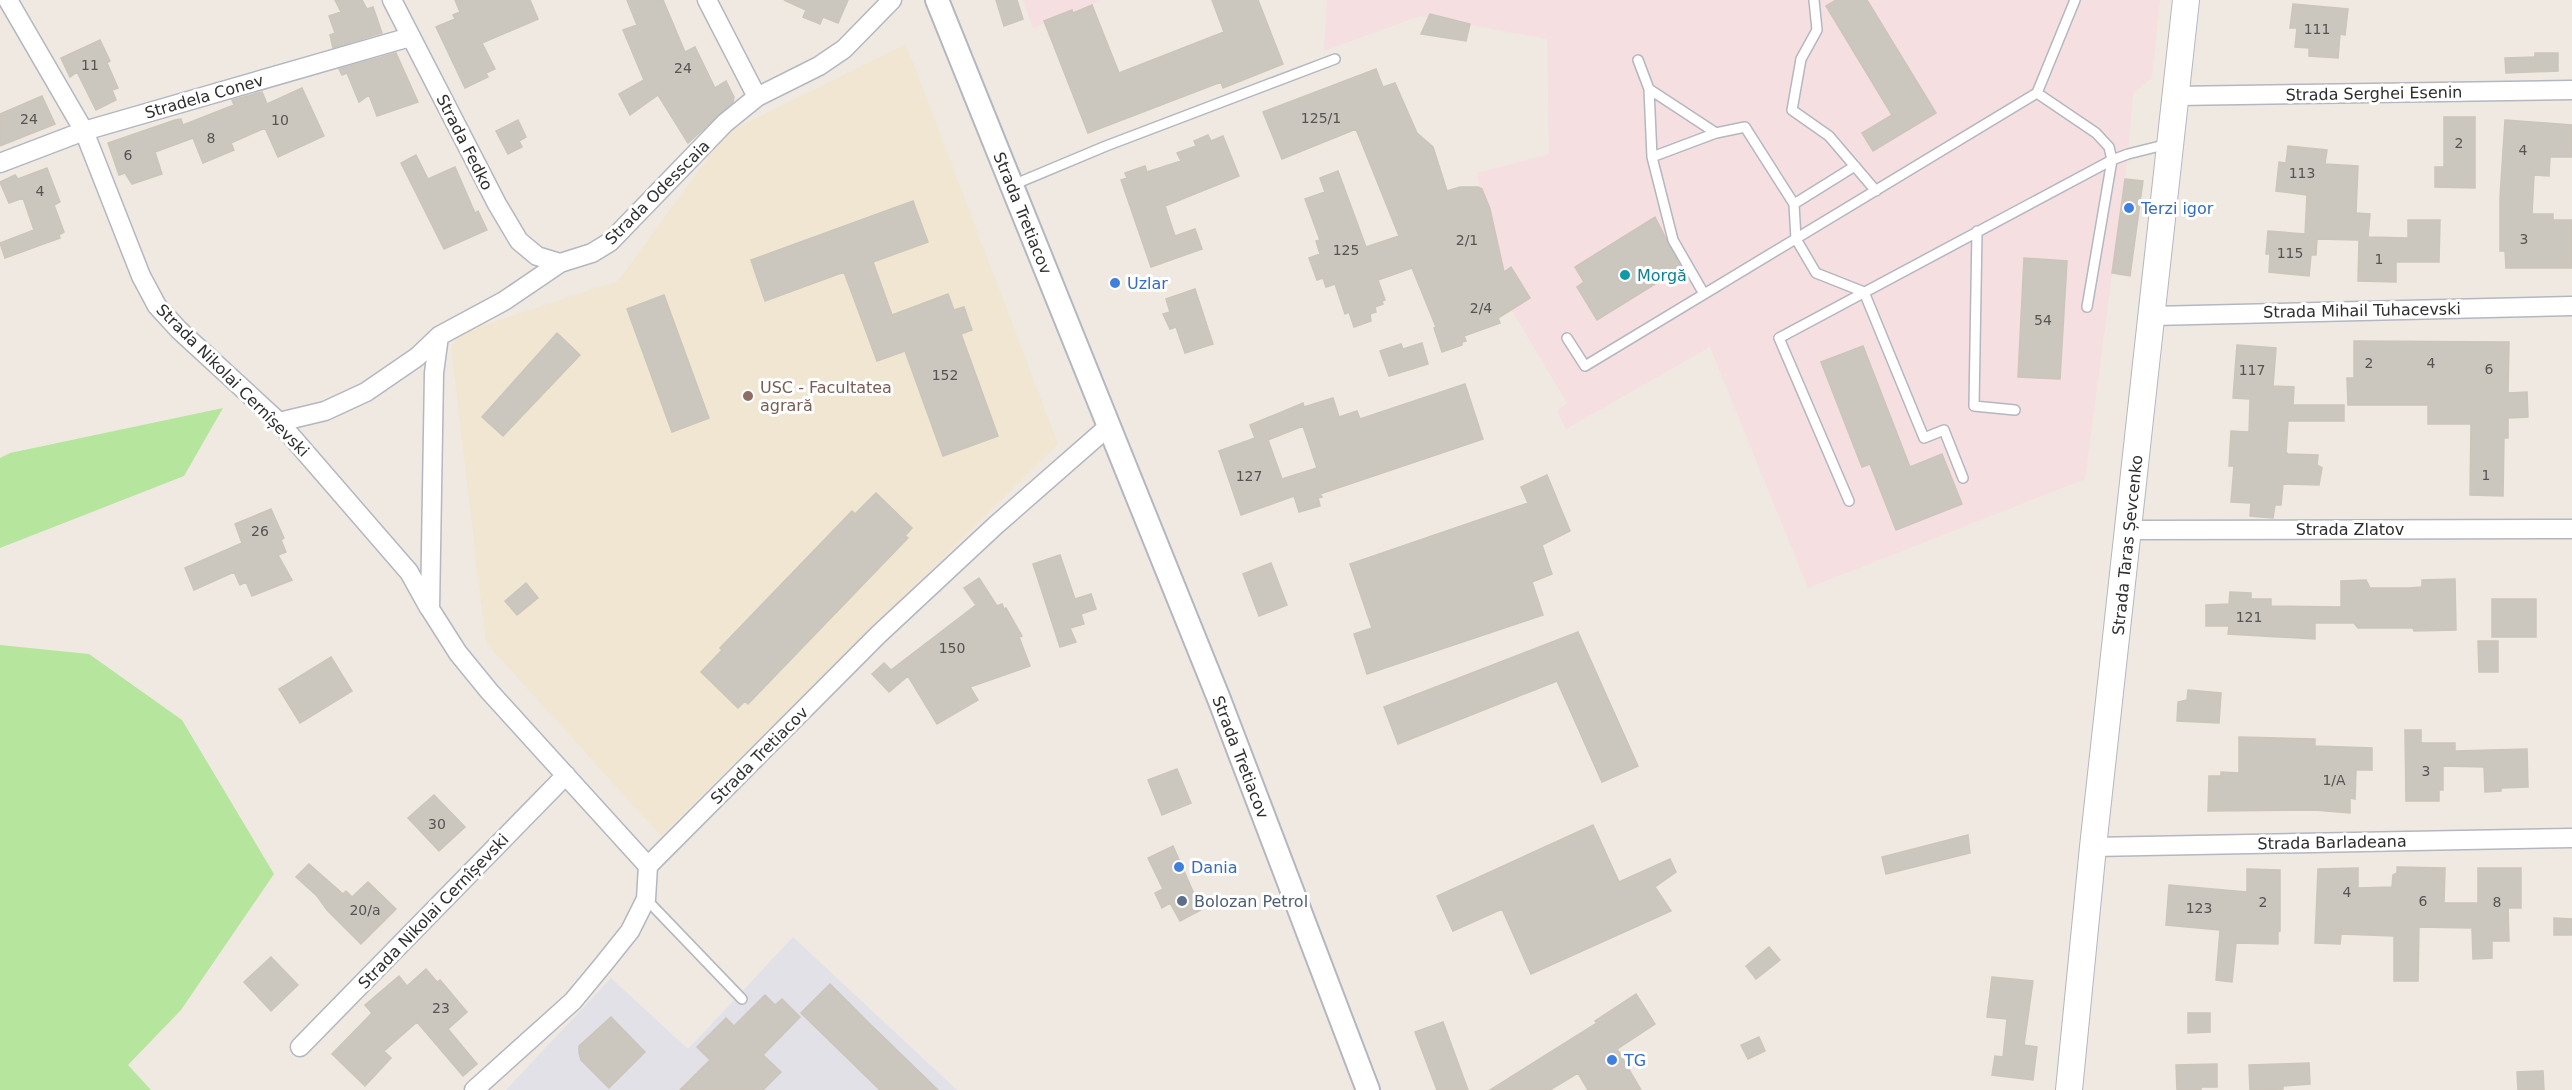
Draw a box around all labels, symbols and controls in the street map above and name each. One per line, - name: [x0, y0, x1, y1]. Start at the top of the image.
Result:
- house number: 111: [2304, 21, 2330, 37]
- house number: 11: [81, 57, 99, 73]
- house number: 24: [674, 60, 692, 76]
- street label: Stradela Conev: [143, 70, 266, 123]
- street label: Strada Serghei Esenin: [2285, 82, 2463, 105]
- street label: Strada Fedko: [432, 91, 497, 193]
- house number: 125/1: [1301, 110, 1341, 126]
- house number: 24: [20, 111, 38, 127]
- house number: 10: [271, 112, 289, 128]
- house number: 8: [207, 130, 215, 146]
- house number: 2: [2455, 135, 2463, 151]
- street label: Strada Odesscaia: [601, 136, 714, 249]
- house number: 4: [2519, 142, 2528, 158]
- house number: 6: [124, 147, 133, 163]
- street label: Strada Tretiacov: [989, 149, 1056, 277]
- house number: 113: [2289, 165, 2315, 181]
- house number: 4: [36, 183, 45, 199]
- place label: Terzi igor: [2140, 199, 2214, 218]
- marker: Terzi igor: [2122, 201, 2136, 215]
- house number: 3: [2520, 231, 2528, 247]
- house number: 2/1: [1456, 232, 1478, 248]
- house number: 125: [1333, 242, 1359, 258]
- house number: 115: [2277, 245, 2303, 261]
- house number: 1: [2375, 251, 2383, 267]
- place label: Morgă: [1637, 266, 1687, 285]
- marker: Morgă: [1618, 268, 1632, 282]
- place label: Uzlar: [1127, 274, 1168, 293]
- marker: Uzlar: [1108, 276, 1122, 290]
- street label: Strada Mihail Tuhacevski: [2263, 299, 2461, 322]
- street label: Strada Nikolai Cernîșevski: [152, 300, 313, 461]
- house number: 2/4: [1470, 300, 1492, 316]
- house number: 54: [2034, 312, 2052, 328]
- house number: 2: [2365, 355, 2373, 371]
- house number: 4: [2427, 355, 2436, 371]
- house number: 6: [2485, 361, 2494, 377]
- house number: 117: [2239, 362, 2265, 378]
- house number: 152: [932, 367, 958, 383]
- place label: USC - Facultatea agrară: [760, 378, 892, 415]
- marker: USC - Facultatea agrară: [741, 389, 755, 403]
- street label: Strada Taras Șevcenko: [2109, 454, 2146, 636]
- house number: 1: [2482, 467, 2490, 483]
- house number: 127: [1236, 468, 1262, 484]
- street label: Strada Zlatov: [2296, 520, 2404, 539]
- house number: 26: [251, 523, 269, 539]
- house number: 121: [2236, 609, 2262, 625]
- house number: 150: [939, 640, 965, 656]
- street label: Strada Tretiacov: [1208, 693, 1273, 821]
- street label: Strada Tretiacov: [707, 703, 812, 808]
- house number: 3: [2422, 763, 2430, 779]
- house number: 1/A: [2322, 772, 2346, 788]
- house number: 30: [428, 816, 446, 832]
- street label: Strada Nikolai Cernîșevski: [354, 830, 512, 993]
- street label: Strada Barladeana: [2257, 832, 2407, 853]
- place label: Dania: [1191, 858, 1238, 877]
- marker: Dania: [1172, 860, 1186, 874]
- house number: 4: [2343, 884, 2352, 900]
- place label: Bolozan Petrol: [1194, 892, 1308, 911]
- house number: 6: [2419, 893, 2428, 909]
- marker: Bolozan Petrol: [1175, 894, 1189, 908]
- house number: 2: [2259, 894, 2267, 910]
- house number: 8: [2493, 894, 2501, 910]
- house number: 123: [2186, 900, 2212, 916]
- house number: 20/a: [349, 902, 381, 918]
- house number: 23: [432, 1000, 450, 1016]
- place label: TG: [1623, 1051, 1646, 1070]
- marker: TG: [1605, 1053, 1619, 1067]

